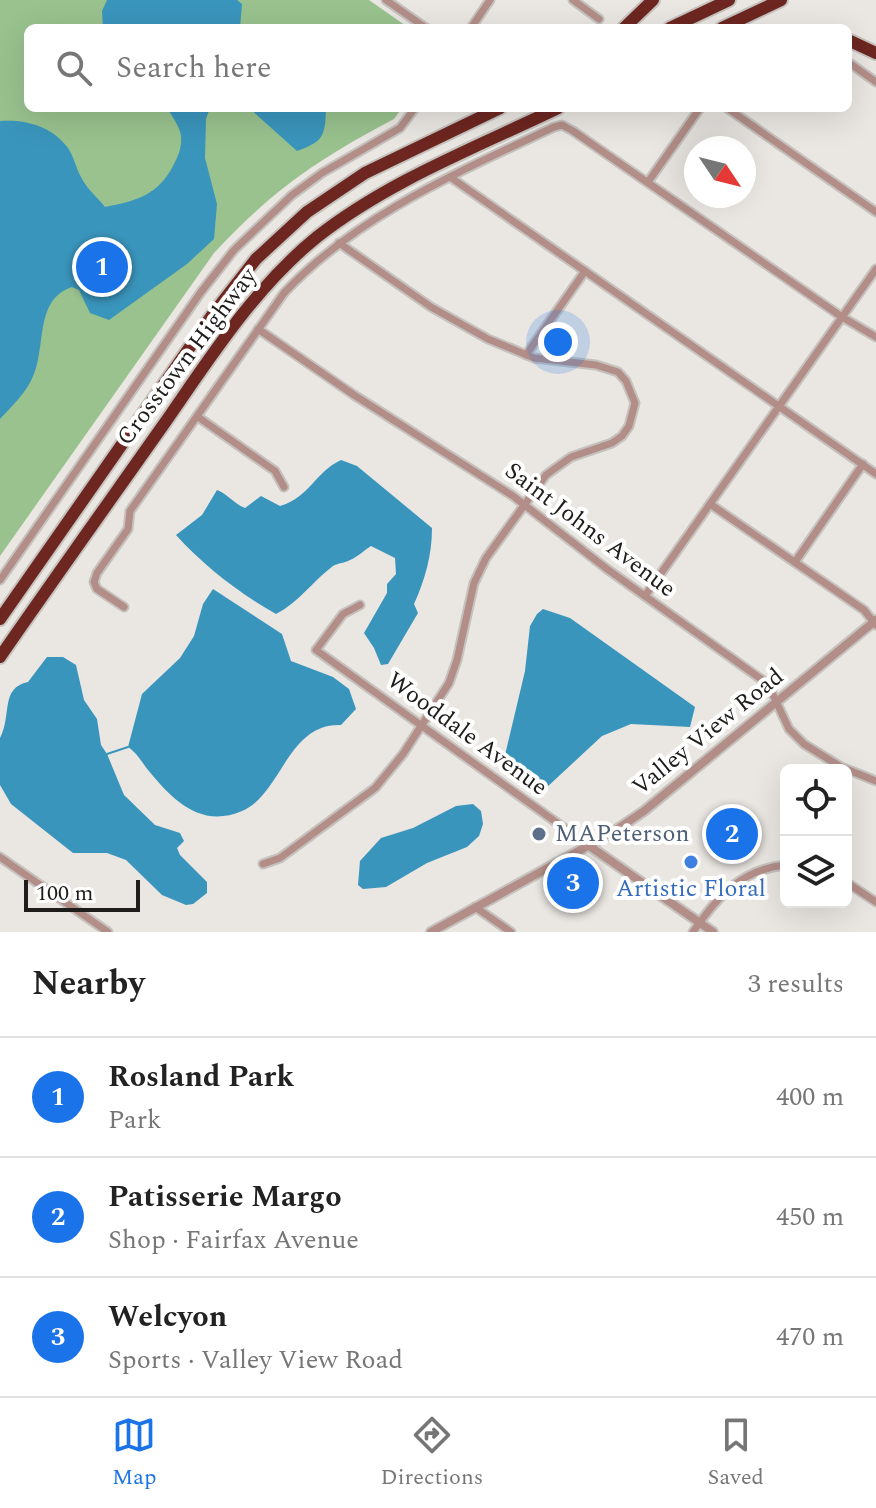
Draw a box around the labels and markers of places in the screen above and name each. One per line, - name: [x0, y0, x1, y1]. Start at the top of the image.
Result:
- pin: 1: [76, 237, 128, 297]
- pin: 2: [706, 804, 758, 864]
- place label: MAPeterson: [555, 816, 689, 852]
- marker: MAPeterson: [530, 825, 548, 843]
- pin: 3: [547, 853, 599, 913]
- marker: Artistic Floral: [682, 853, 700, 871]
- place label: Artistic Floral: [616, 871, 766, 907]

